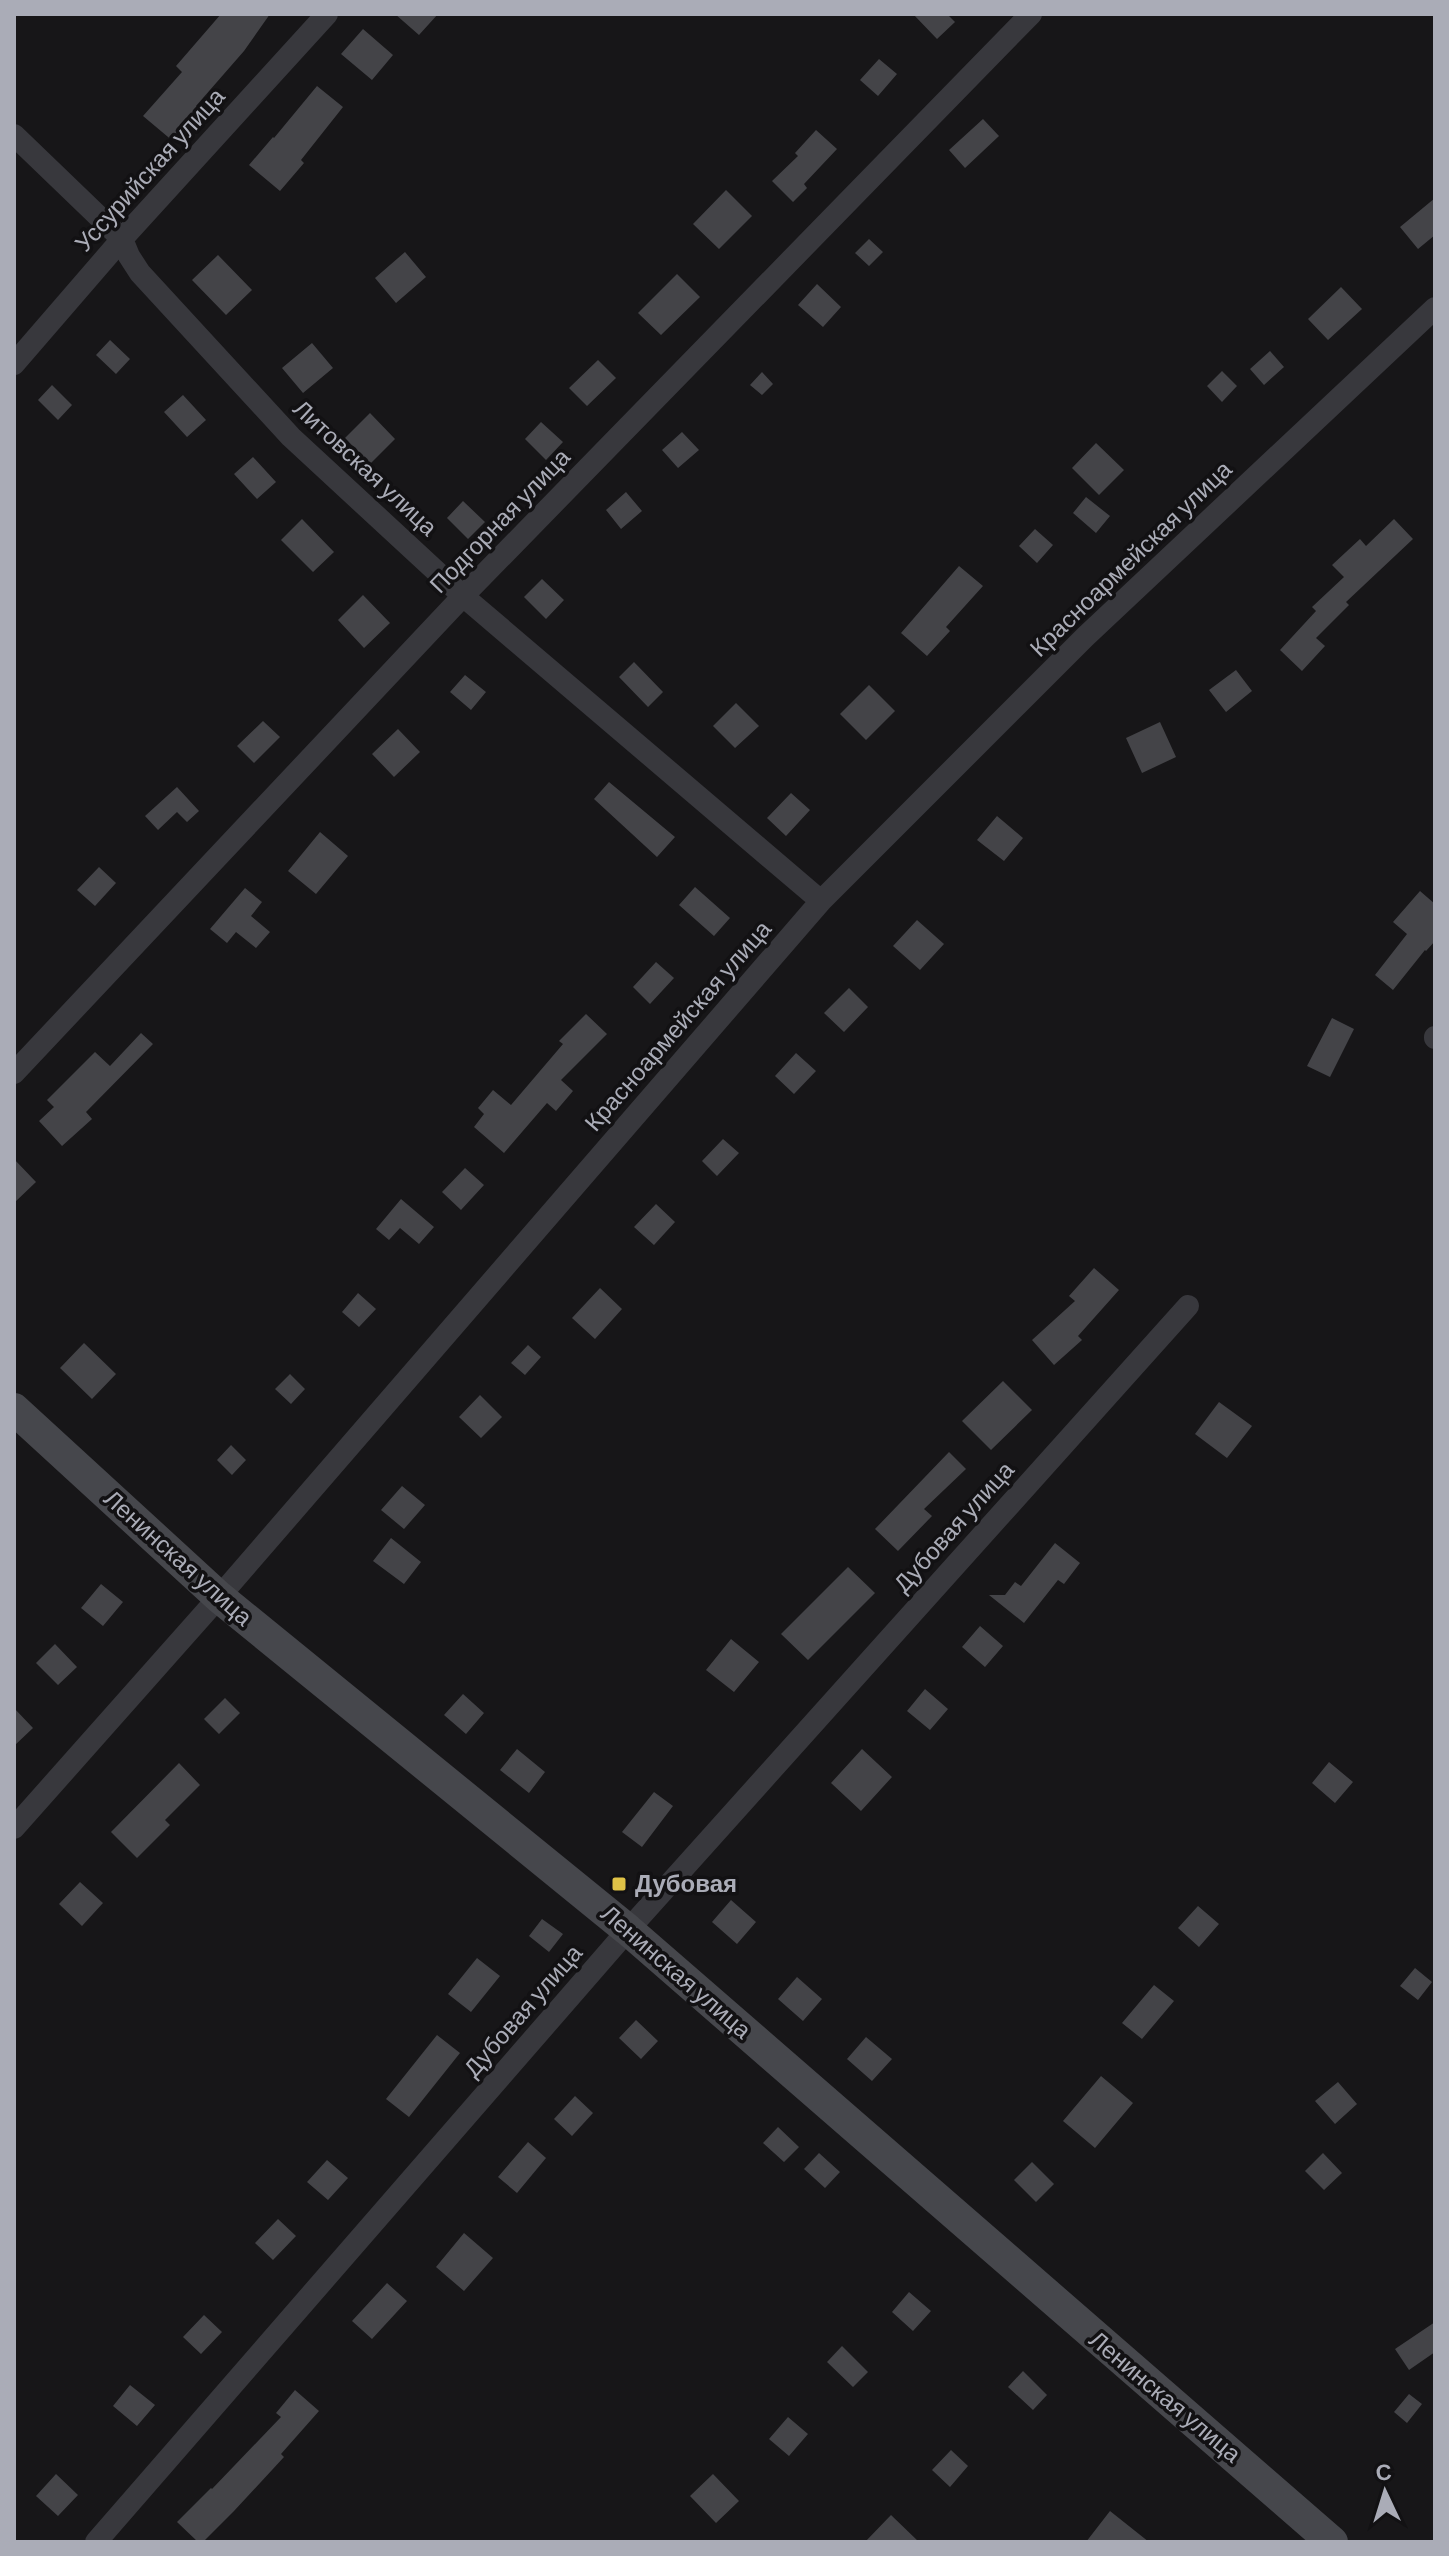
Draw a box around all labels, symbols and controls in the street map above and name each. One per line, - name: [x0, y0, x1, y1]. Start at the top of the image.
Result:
- street label: Уссурийская улица: [68, 81, 230, 257]
- street label: Литовская улица: [288, 393, 444, 541]
- street label: Подгорная улица: [423, 441, 576, 598]
- street label: Красноармейская улица: [1023, 453, 1237, 662]
- street label: Красноармейская улица: [578, 913, 777, 1136]
- street label: Дубовая улица: [887, 1454, 1020, 1597]
- street label: Ленинская улица: [99, 1483, 259, 1631]
- place label: Дубовая: [635, 1868, 737, 1897]
- marker: Дубовая: [610, 1875, 628, 1893]
- street label: Ленинская улица: [596, 1898, 758, 2044]
- street label: Дубовая улица: [457, 1937, 588, 2082]
- street label: Ленинская улица: [1084, 2324, 1248, 2468]
- north arrow: [1345, 2452, 1425, 2532]
- text: С: [1375, 2458, 1392, 2485]

